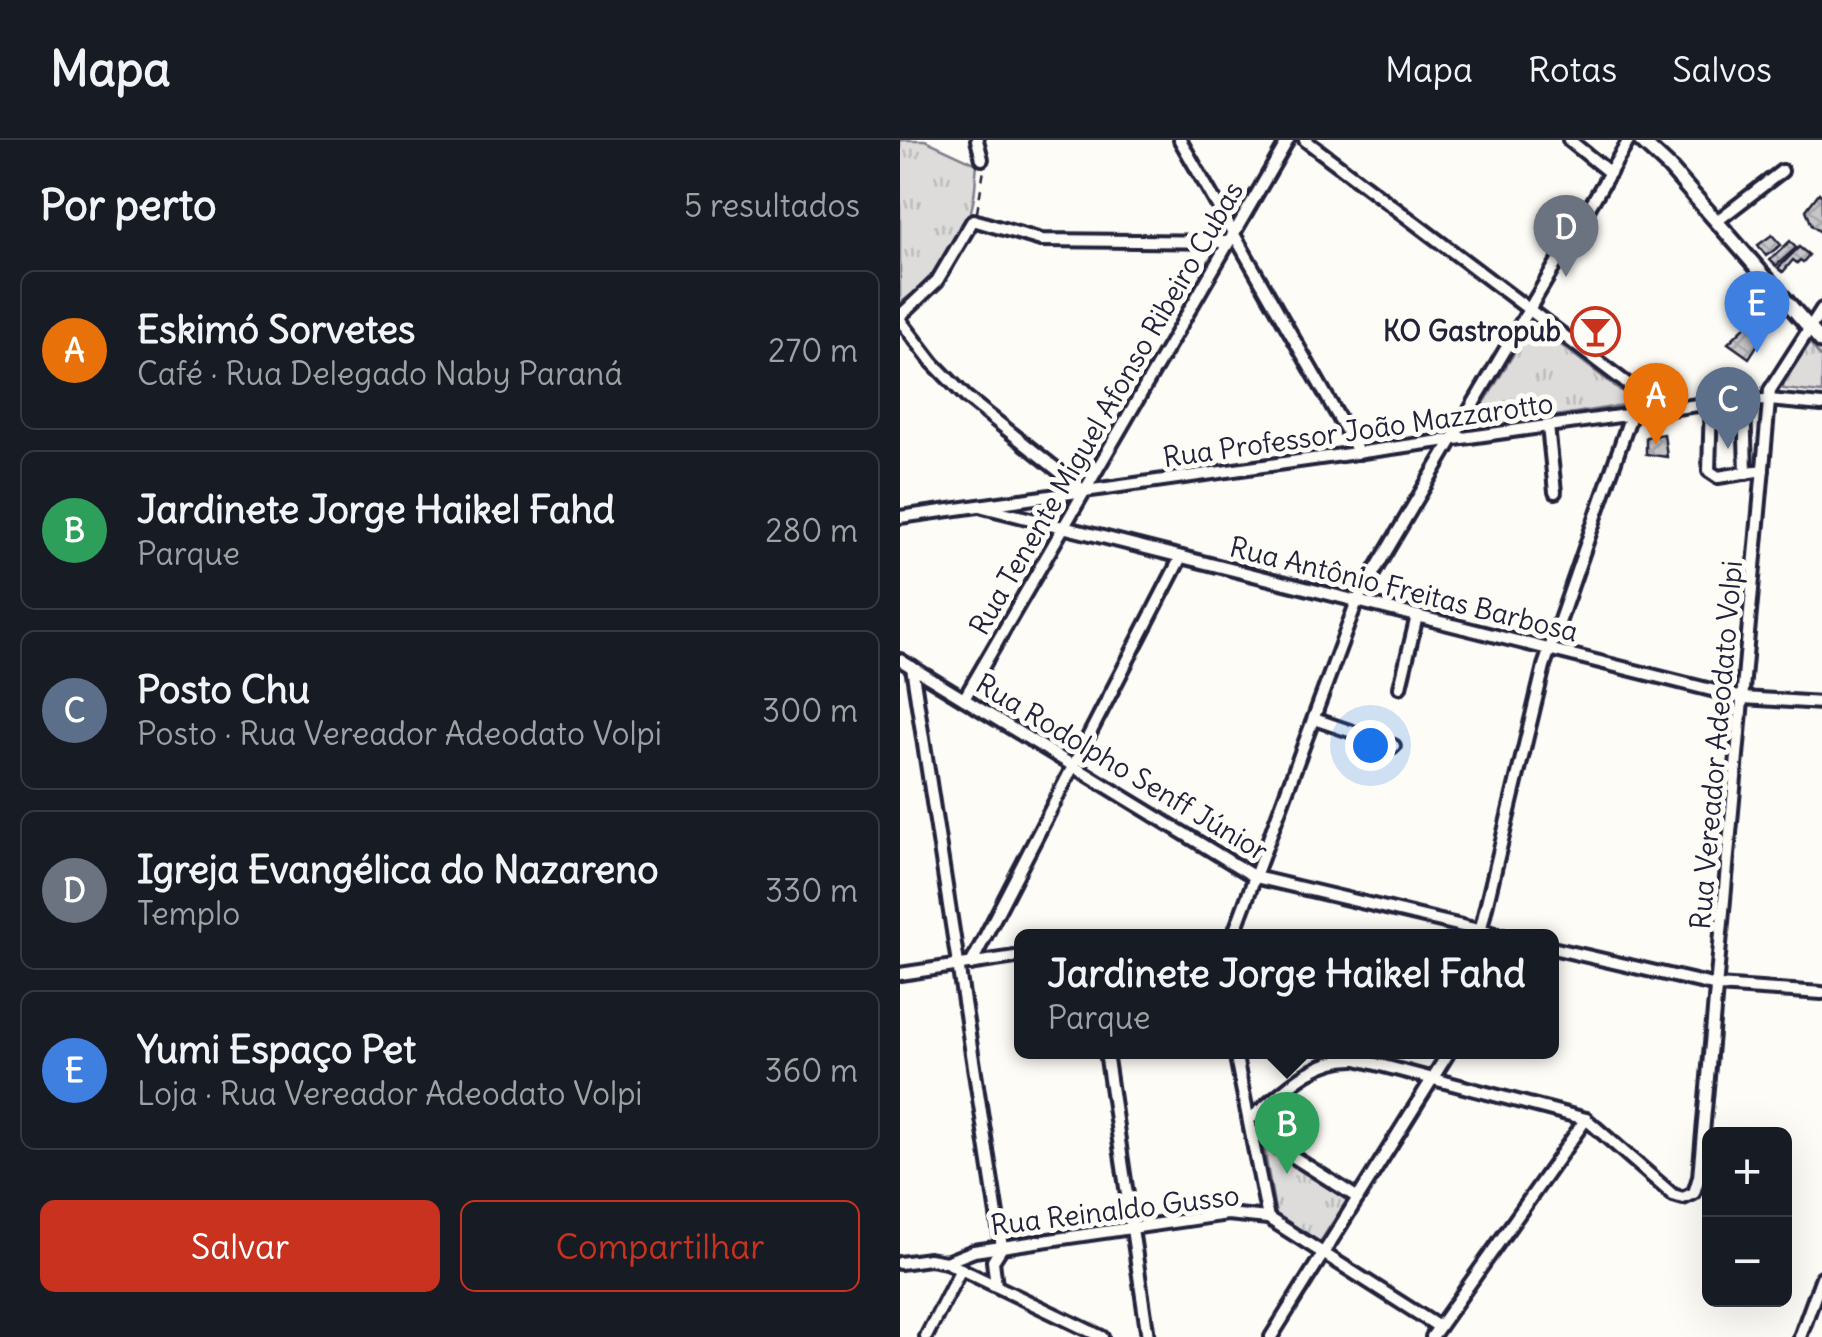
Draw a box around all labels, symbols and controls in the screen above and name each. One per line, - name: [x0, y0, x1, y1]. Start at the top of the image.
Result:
- text: Mapa: [50, 39, 171, 99]
- text: Mapa: [1385, 47, 1473, 91]
- text: Rotas: [1528, 47, 1617, 91]
- text: Salvos: [1672, 47, 1772, 91]
- street label: Rua Tenente Miguel Afonso Ribeiro Cubas: [961, 175, 1251, 641]
- text: Por perto: [40, 179, 217, 231]
- text: 5 resultados: [684, 185, 860, 226]
- pin: D: [1534, 194, 1598, 277]
- pin: E: [1724, 270, 1790, 353]
- bar icon: KO Gastropub: [1570, 305, 1622, 357]
- text: Eskimó Sorvetes: [137, 306, 415, 353]
- place label: KO Gastropub: [1383, 313, 1561, 349]
- text: A: [64, 330, 85, 371]
- text: 270 m: [768, 330, 858, 371]
- text: Café · Rua Delegado Naby Paraná: [137, 353, 623, 394]
- pin: A: [1624, 362, 1688, 445]
- pin: C: [1696, 366, 1760, 449]
- street label: Rua Professor João Mazzarotto: [1161, 385, 1555, 475]
- text: Jardinete Jorge Haikel Fahd: [137, 486, 615, 533]
- text: B: [64, 510, 85, 551]
- text: 280 m: [765, 510, 858, 551]
- street label: Rua Antônio Freitas Barbosa: [1226, 528, 1582, 650]
- text: Parque: [137, 533, 240, 574]
- street label: Rua Vereador Adeodato Volpi: [1682, 559, 1750, 931]
- street label: Rua Rodolpho Senff Júnior: [969, 665, 1275, 869]
- text: Posto Chu: [137, 666, 310, 713]
- text: C: [64, 690, 85, 731]
- text: 300 m: [762, 690, 858, 731]
- text: Posto · Rua Vereador Adeodato Volpi: [137, 713, 662, 754]
- your location: [1345, 720, 1396, 771]
- text: Igreja Evangélica do Nazareno: [137, 846, 659, 893]
- text: D: [63, 870, 86, 911]
- text: 330 m: [765, 870, 858, 911]
- text: Templo: [137, 893, 240, 934]
- popup: [1014, 929, 1559, 1059]
- text: Jardinete Jorge Haikel Fahd: [1048, 950, 1525, 997]
- text: Parque: [1048, 997, 1150, 1038]
- text: Yumi Espaço Pet: [137, 1026, 416, 1073]
- text: E: [65, 1050, 84, 1091]
- text: 360 m: [765, 1050, 858, 1091]
- text: Loja · Rua Vereador Adeodato Volpi: [137, 1073, 643, 1114]
- pin: B: [1254, 1092, 1320, 1174]
- map controls: [1702, 1127, 1792, 1307]
- button: +: [1702, 1127, 1792, 1217]
- street label: Rua Reinaldo Gusso: [989, 1177, 1241, 1243]
- button: Salvar: [40, 1200, 440, 1292]
- button: Compartilhar: [460, 1200, 860, 1292]
- button: −: [1702, 1217, 1792, 1307]

